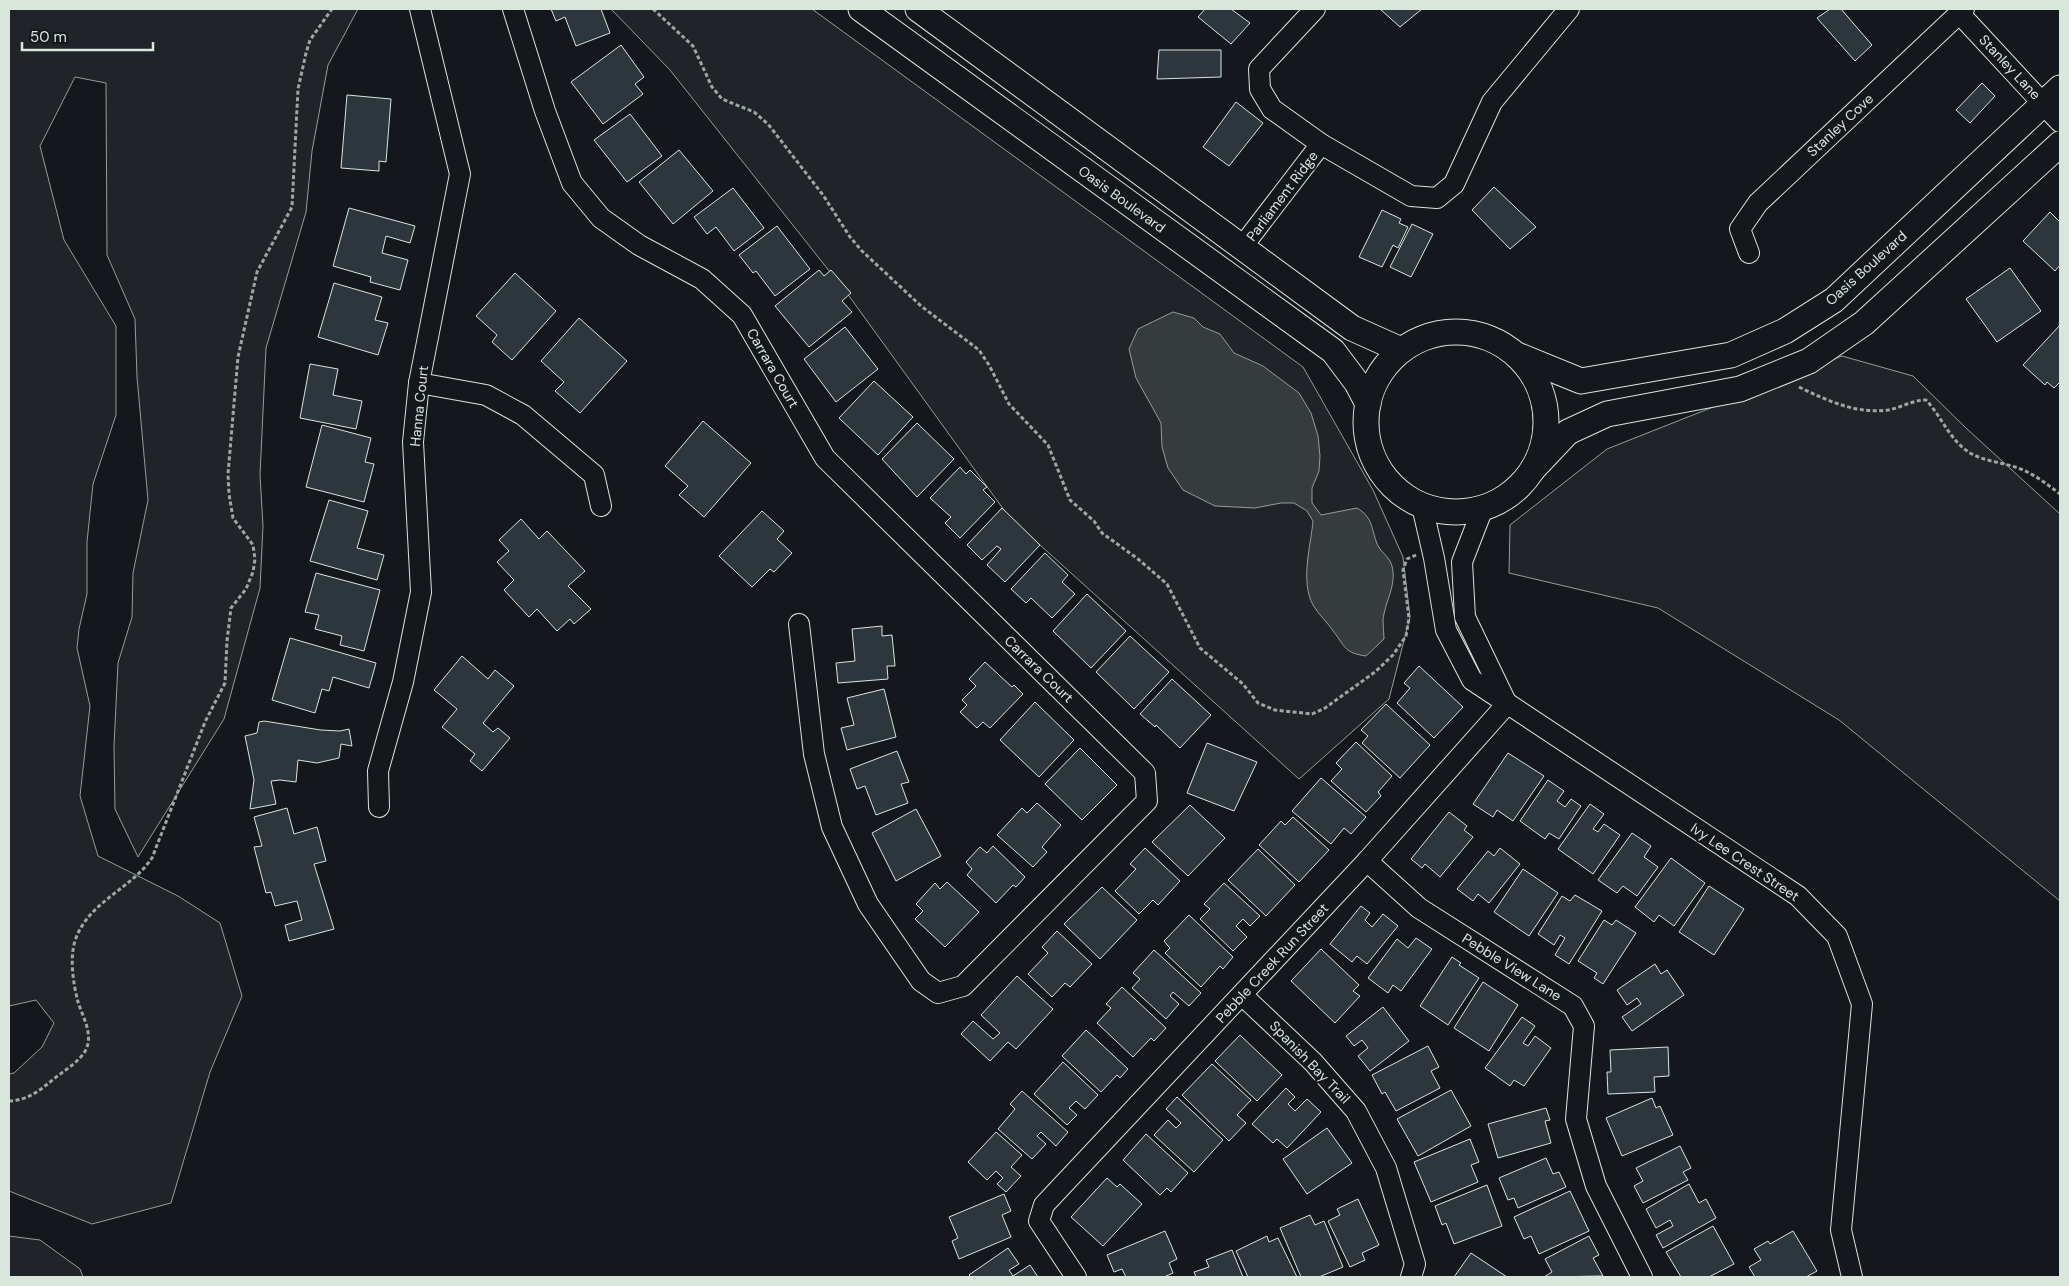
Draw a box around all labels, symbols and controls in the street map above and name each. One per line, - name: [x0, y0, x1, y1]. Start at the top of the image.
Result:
- scale bar: [22, 20, 154, 52]
- text: 50 m: [30, 27, 67, 47]
- street label: Stanley Lane: [1975, 31, 2045, 103]
- street label: Stanley Cove: [1803, 90, 1877, 160]
- street label: Parliament Ridge: [1242, 147, 1322, 245]
- street label: Oasis Boulevard: [1075, 161, 1169, 237]
- street label: Oasis Boulevard: [1822, 227, 1910, 309]
- street label: Carrara Court: [743, 325, 803, 411]
- street label: Hanna Court: [406, 364, 432, 448]
- street label: Carrara Court: [1001, 632, 1077, 706]
- street label: Ivy Lee Crest Street: [1687, 819, 1803, 905]
- street label: Pebble Creek Run Street: [1212, 899, 1332, 1027]
- street label: Pebble View Lane: [1459, 929, 1565, 1005]
- street label: Spanish Bay Trail: [1266, 1017, 1354, 1107]

